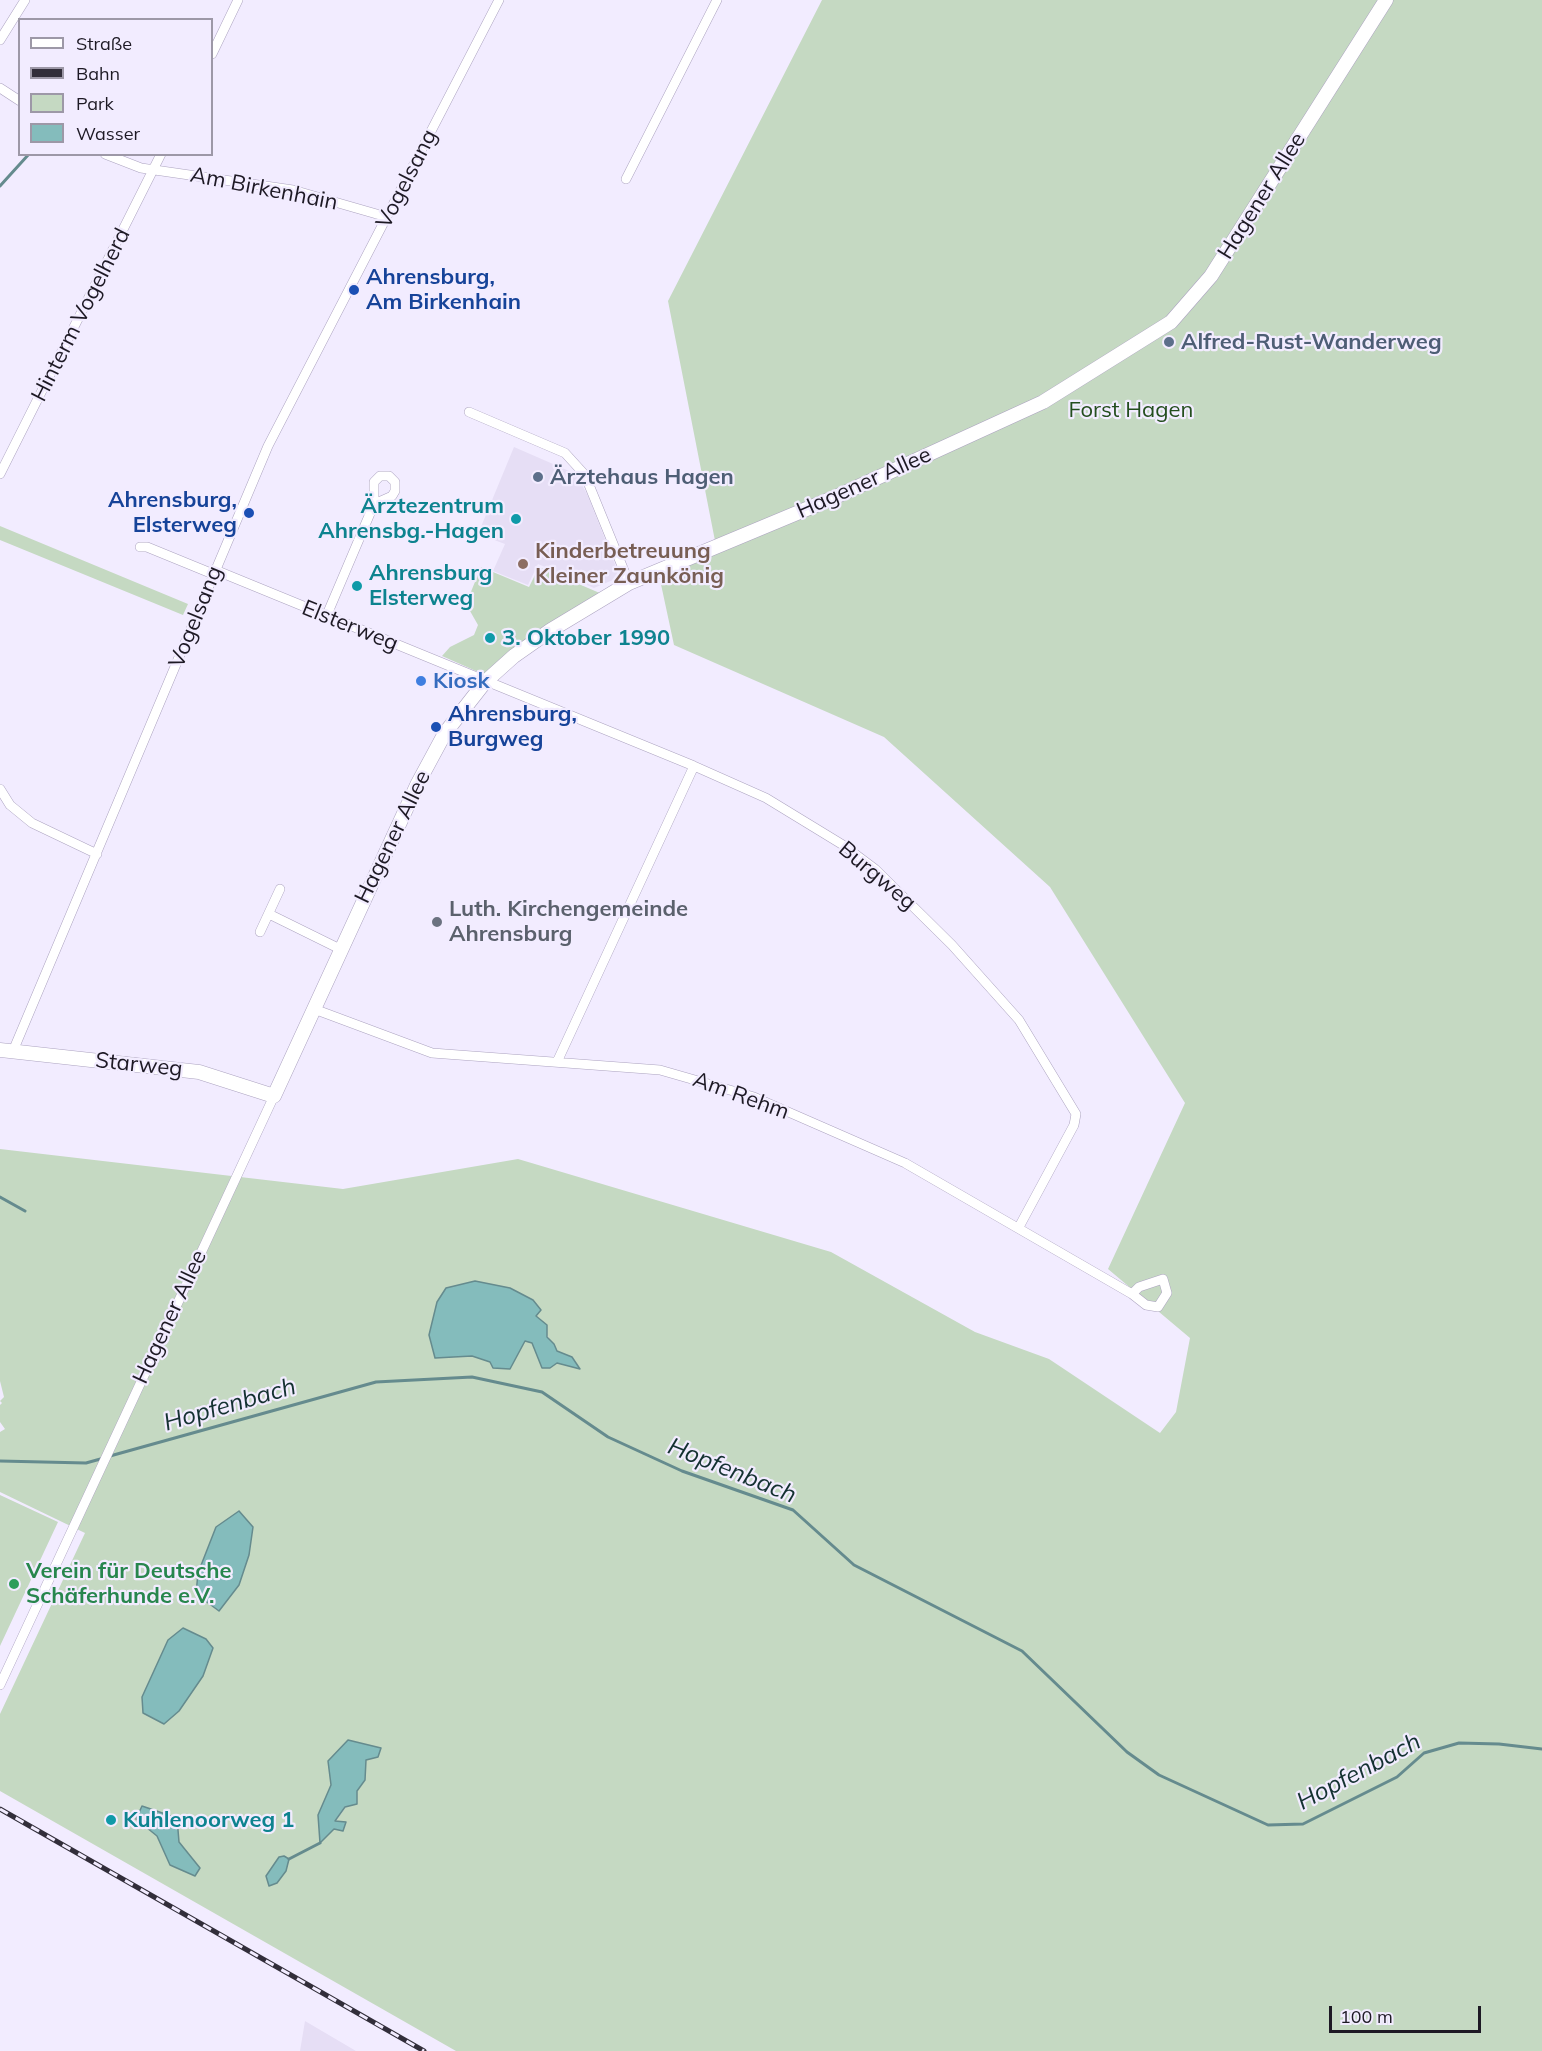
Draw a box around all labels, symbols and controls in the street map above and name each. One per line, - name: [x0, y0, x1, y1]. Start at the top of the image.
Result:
- legend: [18, 18, 213, 156]
- text: Straße: [76, 32, 132, 55]
- text: Bahn: [76, 62, 120, 85]
- text: Park: [76, 92, 114, 115]
- text: Wasser: [76, 122, 140, 145]
- street label: Vogelsang: [371, 125, 443, 233]
- street label: Hagener Allee: [1213, 128, 1311, 264]
- street label: Am Birkenhain: [188, 162, 340, 216]
- street label: Hinterm Vogelherd: [26, 224, 136, 406]
- place label: Ahrensburg, Am Birkenhain: [366, 264, 521, 316]
- marker: Ahrensburg, Am Birkenhain: [347, 283, 361, 297]
- place label: Alfred-Rust-Wanderweg: [1181, 329, 1442, 355]
- marker: Alfred-Rust-Wanderweg: [1162, 335, 1176, 349]
- park label: Forst Hagen: [1069, 397, 1193, 423]
- street label: Hagener Allee: [793, 442, 935, 524]
- place label: Ärztehaus Hagen: [550, 464, 734, 490]
- marker: Ärztehaus Hagen: [531, 470, 545, 484]
- place label: Ahrensburg, Elsterweg: [108, 487, 237, 538]
- place label: Ärztezentrum Ahrensbg.-Hagen: [318, 493, 504, 544]
- marker: Ahrensburg, Elsterweg: [242, 506, 256, 520]
- marker: Ärztezentrum Ahrensbg.-Hagen: [509, 512, 523, 526]
- place label: Kinderbetreuung Kleiner Zaunkönig: [535, 538, 724, 590]
- marker: Kinderbetreuung Kleiner Zaunkönig: [516, 557, 530, 571]
- place label: Ahrensburg Elsterweg: [369, 560, 492, 612]
- street label: Vogelsang: [164, 562, 228, 672]
- marker: Ahrensburg Elsterweg: [350, 579, 364, 593]
- street label: Elsterweg: [298, 595, 402, 657]
- place label: 3. Oktober 1990: [502, 625, 670, 651]
- marker: 3. Oktober 1990: [483, 631, 497, 645]
- place label: Kiosk: [433, 668, 490, 694]
- marker: Kiosk: [414, 674, 428, 688]
- place label: Ahrensburg, Burgweg: [448, 701, 577, 752]
- marker: Ahrensburg, Burgweg: [429, 720, 443, 734]
- street label: Hagener Allee: [349, 766, 437, 908]
- street label: Burgweg: [833, 836, 921, 916]
- place label: Luth. Kirchengemeinde Ahrensburg: [449, 896, 688, 948]
- marker: Luth. Kirchengemeinde Ahrensburg: [430, 915, 444, 929]
- street label: Starweg: [94, 1047, 184, 1083]
- street label: Am Rehm: [689, 1066, 793, 1126]
- street label: Hagener Allee: [128, 1246, 212, 1388]
- water label: Hopfenbach: [161, 1372, 299, 1438]
- water label: Hopfenbach: [664, 1432, 800, 1510]
- place label: Verein für Deutsche Schäferhunde e.V.: [26, 1558, 232, 1610]
- marker: Verein für Deutsche Schäferhunde e.V.: [7, 1577, 21, 1591]
- water label: Hopfenbach: [1292, 1727, 1426, 1817]
- place label: Kuhlenoorweg 1: [123, 1807, 294, 1833]
- marker: Kuhlenoorweg 1: [104, 1813, 118, 1827]
- scale bar: [1332, 1994, 1484, 2032]
- text: 100 m: [1340, 2005, 1393, 2028]

